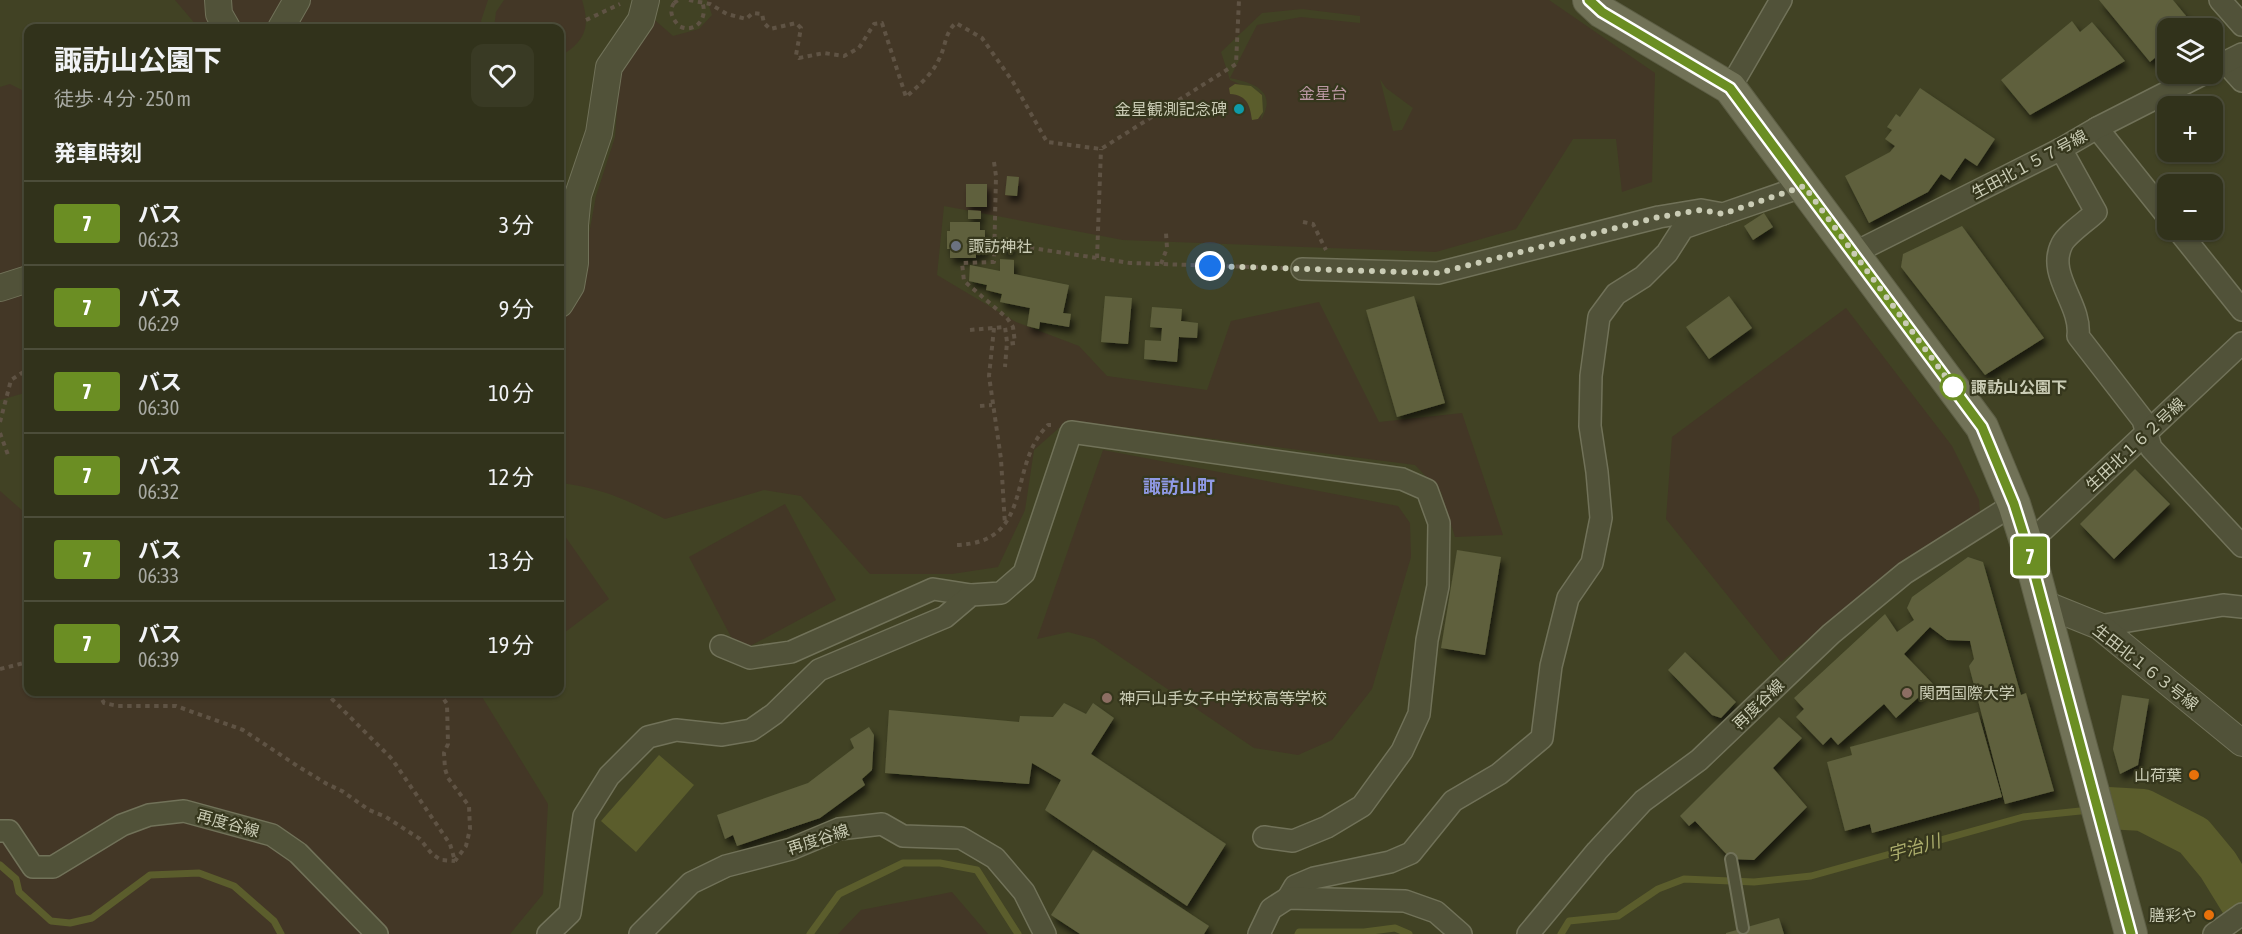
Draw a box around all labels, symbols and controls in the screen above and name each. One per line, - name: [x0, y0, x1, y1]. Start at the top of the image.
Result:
- map controls: [2157, 18, 2223, 240]
- button: layers: [2157, 18, 2223, 84]
- text: 諏訪山公園下: [54, 44, 222, 76]
- button: heart: [471, 44, 534, 107]
- park label: 金星台: [1299, 84, 1347, 102]
- text: 徒歩 · 4 分 · 250 m: [54, 87, 191, 110]
- button: +: [2157, 96, 2223, 162]
- place label: 金星観測記念碑: [1115, 100, 1227, 118]
- marker: 金星観測記念碑: [1232, 102, 1246, 116]
- street label: 生田北１５７号線: [1968, 126, 2090, 202]
- text: 発車時刻: [54, 140, 142, 166]
- button: −: [2157, 174, 2223, 240]
- text: バス: [138, 201, 182, 227]
- text: 7: [82, 211, 92, 235]
- text: 3 分: [499, 212, 534, 238]
- text: 06:23: [138, 228, 179, 251]
- place label: 諏訪神社: [968, 237, 1032, 255]
- marker: 諏訪神社: [949, 239, 963, 253]
- your location: [1195, 251, 1225, 281]
- text: バス: [138, 285, 182, 311]
- text: 7: [82, 295, 92, 319]
- text: 9 分: [499, 296, 534, 322]
- text: 06:29: [138, 312, 179, 335]
- text: バス: [138, 369, 182, 395]
- marker: 諏訪山公園下: [1940, 374, 1966, 400]
- place label: 諏訪山公園下: [1971, 378, 2067, 396]
- text: 7: [82, 379, 92, 403]
- text: 10 分: [488, 380, 534, 406]
- street label: 生田北１６２号線: [2082, 394, 2188, 494]
- text: 06:30: [138, 396, 179, 419]
- text: バス: [138, 453, 182, 479]
- text: 7: [82, 463, 92, 487]
- text: 12 分: [488, 464, 534, 490]
- district label: 諏訪山町: [1143, 476, 1215, 497]
- text: 06:32: [138, 480, 179, 503]
- line badge: 7: [2010, 536, 2050, 576]
- text: バス: [138, 537, 182, 563]
- text: 7: [2025, 544, 2035, 568]
- text: 7: [82, 547, 92, 571]
- text: 13 分: [488, 548, 534, 574]
- text: 06:33: [138, 564, 179, 587]
- text: バス: [138, 621, 182, 647]
- street label: 生田北１６３号線: [2090, 621, 2202, 713]
- text: 7: [82, 631, 92, 655]
- text: 19 分: [488, 632, 534, 658]
- text: 06:39: [138, 648, 179, 671]
- street label: 再度谷線: [1729, 675, 1787, 733]
- place label: 関西国際大学: [1919, 684, 2015, 702]
- marker: 関西国際大学: [1900, 686, 1914, 700]
- place label: 神戸山手女子中学校高等学校: [1119, 689, 1327, 707]
- marker: 神戸山手女子中学校高等学校: [1100, 691, 1114, 705]
- place label: 山荷葉: [2134, 766, 2182, 784]
- marker: 山荷葉: [2187, 768, 2201, 782]
- street label: 再度谷線: [195, 806, 261, 840]
- street label: 再度谷線: [785, 821, 851, 857]
- water label: 宇治川: [1885, 829, 1945, 865]
- place label: 膳彩や: [2149, 906, 2197, 924]
- marker: 膳彩や: [2202, 908, 2216, 922]

